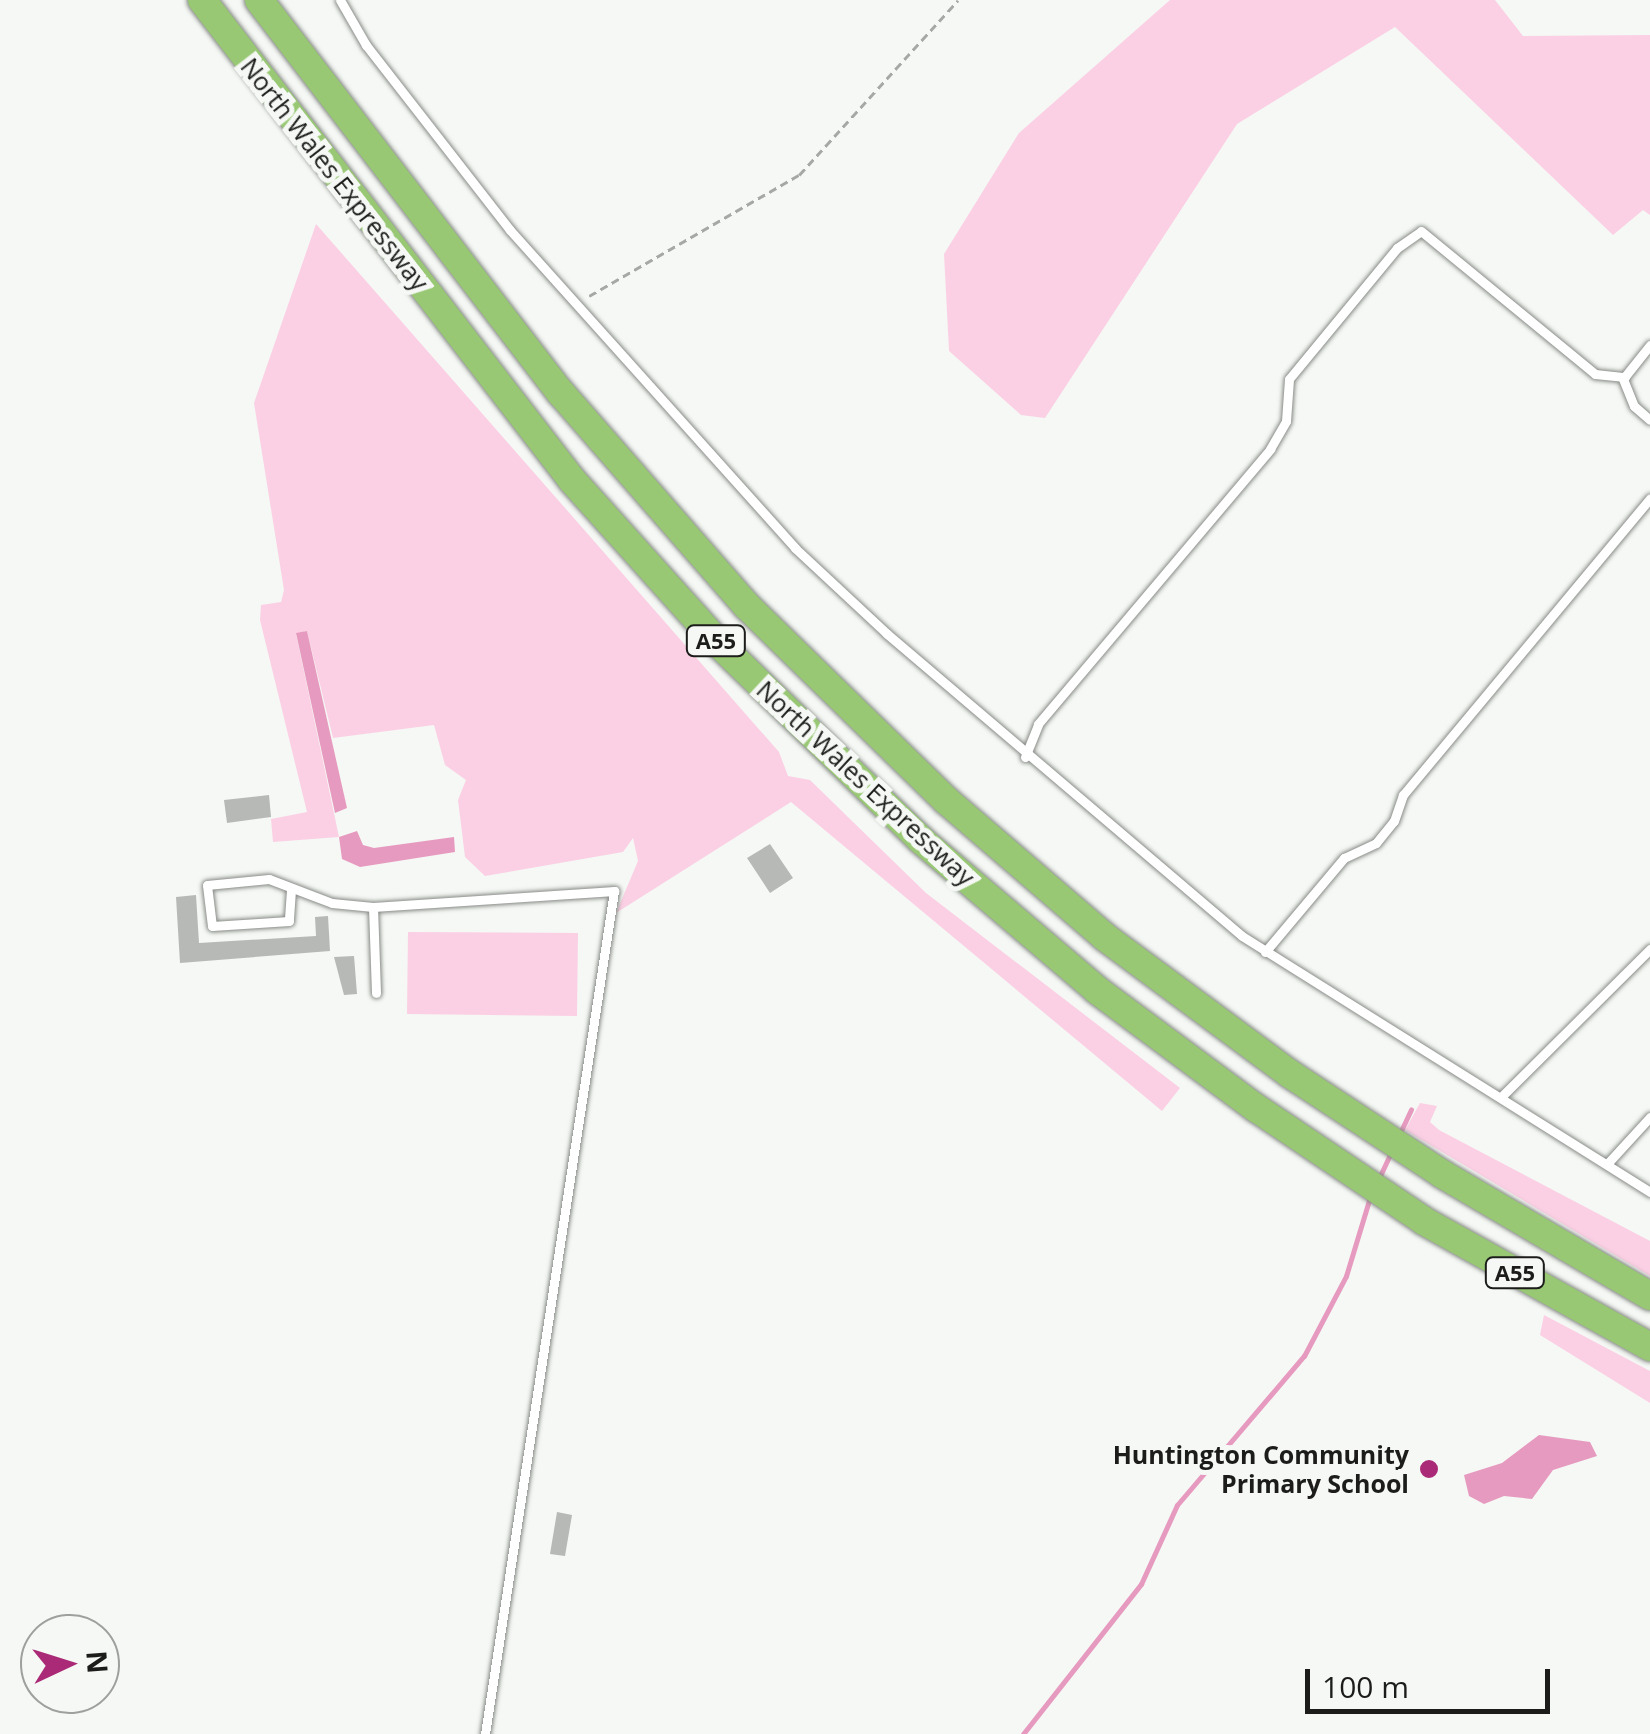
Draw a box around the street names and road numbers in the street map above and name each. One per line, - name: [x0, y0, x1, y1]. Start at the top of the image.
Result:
- street label: North Wales Expressway: [235, 52, 435, 296]
- road number: A55: [684, 624, 748, 658]
- street label: North Wales Expressway: [751, 674, 981, 892]
- road number: A55: [1482, 1256, 1548, 1290]

